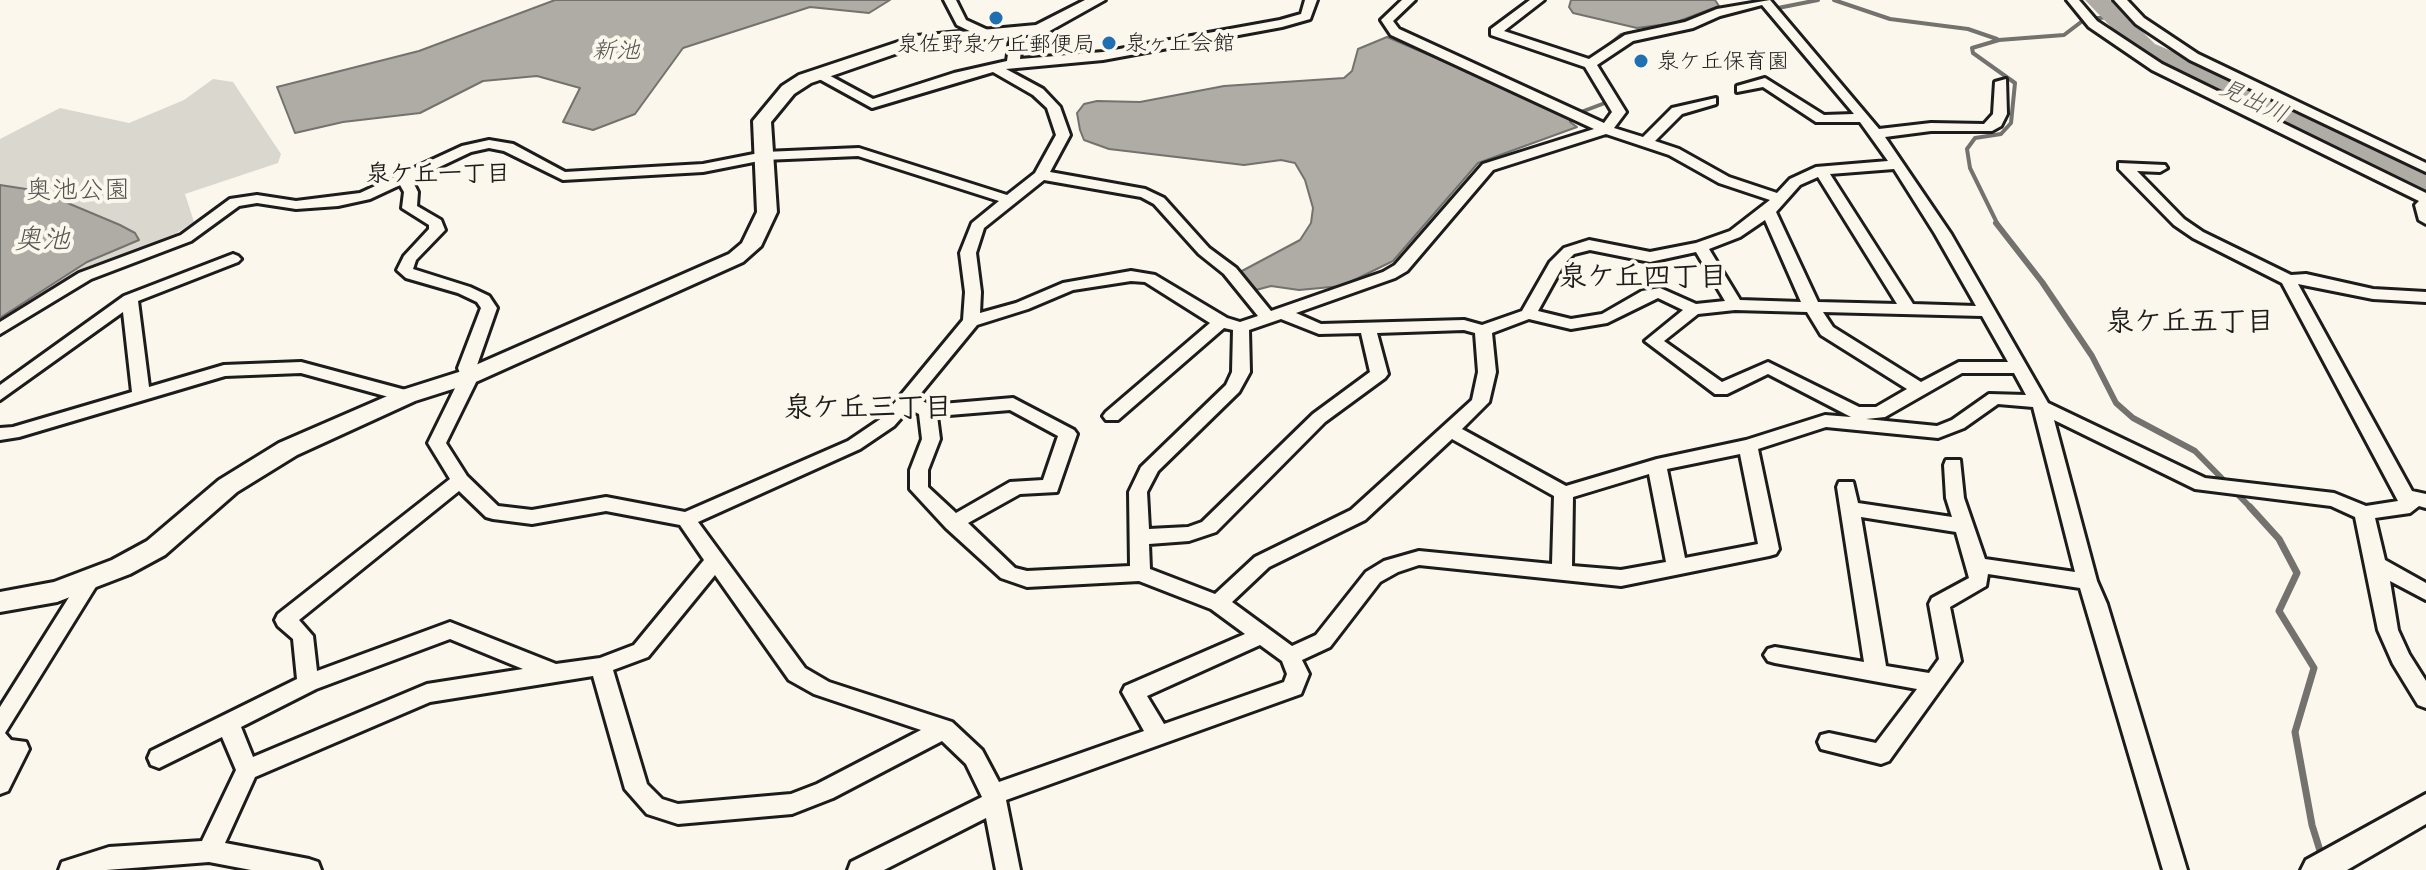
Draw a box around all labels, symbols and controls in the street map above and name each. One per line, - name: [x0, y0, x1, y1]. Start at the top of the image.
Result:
- marker: 泉佐野泉ケ丘郵便局: [987, 9, 1005, 27]
- place label: 泉ヶ丘会館: [1125, 30, 1235, 56]
- place label: 泉佐野泉ケ丘郵便局: [897, 31, 1095, 57]
- marker: 泉ヶ丘会館: [1100, 34, 1118, 52]
- water label: 新池: [592, 37, 640, 65]
- place label: 泉ケ丘保育園: [1657, 48, 1789, 74]
- marker: 泉ケ丘保育園: [1632, 52, 1650, 70]
- water label: 見出川: [2215, 73, 2293, 129]
- district label: 泉ケ丘一丁目: [366, 160, 510, 188]
- park label: 奥池公園: [26, 174, 130, 206]
- water label: 奥池: [14, 222, 70, 256]
- district label: 泉ケ丘四丁目: [1559, 259, 1727, 293]
- district label: 泉ケ丘五丁目: [2106, 304, 2274, 338]
- district label: 泉ケ丘三丁目: [784, 390, 952, 424]

